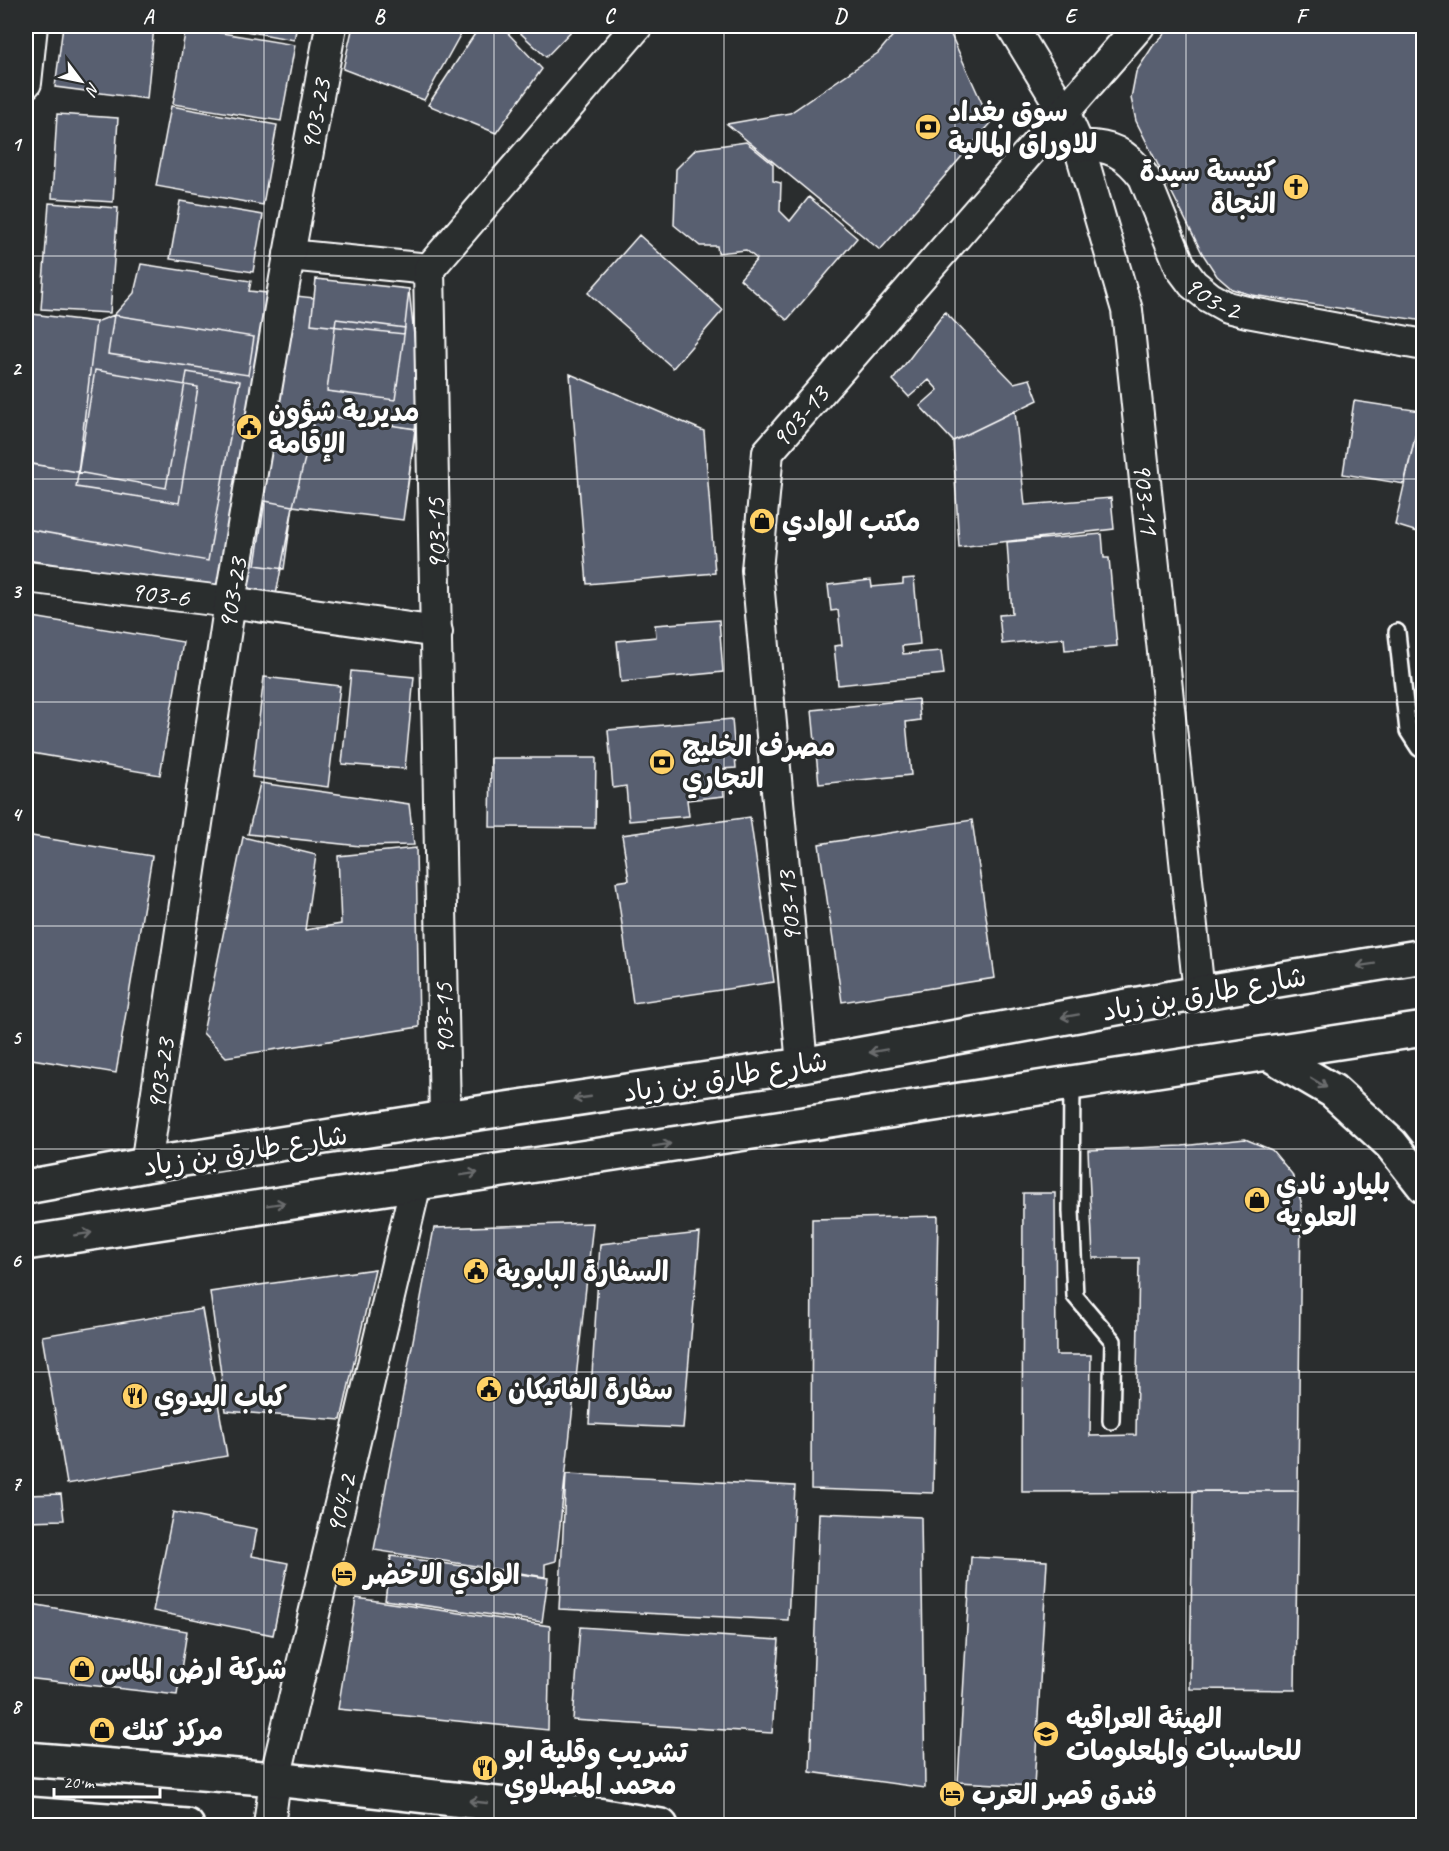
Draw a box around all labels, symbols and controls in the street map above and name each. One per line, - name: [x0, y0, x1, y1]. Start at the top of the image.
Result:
- text: A: [143, 4, 155, 29]
- text: B: [374, 4, 386, 29]
- text: C: [604, 4, 616, 29]
- text: D: [834, 4, 848, 29]
- text: E: [1065, 4, 1079, 29]
- text: F: [1296, 4, 1310, 29]
- north arrow: [51, 51, 111, 111]
- street label: 903-23: [292, 74, 339, 153]
- text: N: [80, 79, 104, 101]
- place label: سوق بغداد للاوراق المالية: [948, 94, 1097, 161]
- bank icon: سوق بغداد للاوراق المالية: [913, 112, 943, 142]
- text: 1: [12, 132, 23, 157]
- place label: كنيسة سيدة النجاة: [1140, 154, 1277, 221]
- church icon: كنيسة سيدة النجاة: [1281, 172, 1311, 202]
- street label: 903-2: [1177, 267, 1246, 328]
- text: 2: [12, 356, 23, 381]
- street label: 903-13: [763, 376, 838, 455]
- place label: مديرية شؤون الإقامة: [268, 394, 420, 462]
- public building icon: مديرية شؤون الإقامة: [234, 412, 264, 442]
- street label: 903-11: [1125, 461, 1168, 538]
- street label: 903-15: [417, 496, 454, 570]
- place label: مكتب الوادي: [782, 504, 921, 542]
- shop icon: مكتب الوادي: [747, 506, 777, 536]
- street label: 903-23: [209, 553, 256, 632]
- street label: 903-6: [128, 573, 193, 615]
- text: 3: [12, 579, 23, 604]
- place label: مصرف الخليج التجاري: [682, 729, 836, 799]
- bank icon: مصرف الخليج التجاري: [647, 747, 677, 777]
- text: 4: [12, 802, 24, 827]
- street label: 903-13: [768, 867, 809, 944]
- street label: شارع طارق بن زياد: [1099, 958, 1309, 1031]
- one-way arrow: [1356, 960, 1376, 971]
- street label: 903-15: [425, 981, 462, 1055]
- one-way arrow: [1061, 1011, 1081, 1022]
- text: 5: [12, 1025, 23, 1050]
- street label: 903-23: [137, 1033, 183, 1112]
- street label: شارع طارق بن زياد: [620, 1043, 830, 1112]
- one-way arrow: [869, 1046, 889, 1057]
- one-way arrow: [1310, 1077, 1327, 1089]
- one-way arrow: [573, 1092, 592, 1103]
- street label: شارع طارق بن زياد: [140, 1117, 350, 1186]
- one-way arrow: [651, 1139, 671, 1150]
- place label: بليارد نادي العلويه: [1276, 1167, 1390, 1235]
- one-way arrow: [458, 1169, 478, 1180]
- shop icon: بليارد نادي العلويه: [1242, 1185, 1272, 1215]
- one-way arrow: [266, 1198, 285, 1209]
- one-way arrow: [73, 1228, 93, 1239]
- text: 6: [11, 1248, 22, 1273]
- place label: السفارة البابوية: [496, 1254, 669, 1290]
- public building icon: السفارة البابوية: [461, 1256, 491, 1286]
- place label: سفارة الفاتيكان: [508, 1372, 673, 1407]
- public building icon: سفارة الفاتيكان: [474, 1374, 504, 1404]
- place label: كباب اليدوي: [154, 1379, 287, 1417]
- restaurant icon: كباب اليدوي: [120, 1381, 150, 1411]
- street label: 904-2: [317, 1469, 365, 1537]
- text: 7: [12, 1471, 23, 1496]
- place label: الوادي الاخضر: [361, 1557, 520, 1595]
- hotel icon: الوادي الاخضر: [329, 1559, 359, 1589]
- place label: شركة ارض الماس: [101, 1652, 287, 1687]
- shop icon: شركة ارض الماس: [67, 1654, 97, 1684]
- text: 8: [12, 1694, 24, 1719]
- place label: الهيئة العراقيه للحاسبات والمعلومات: [1066, 1701, 1301, 1768]
- place label: مركز كنك: [122, 1713, 223, 1748]
- shop icon: مركز كنك: [87, 1715, 117, 1745]
- school or university icon: الهيئة العراقيه للحاسبات والمعلومات: [1031, 1719, 1061, 1749]
- place label: تشريب وقلية ابو محمد المصلاوي: [502, 1735, 688, 1805]
- restaurant icon: تشريب وقلية ابو محمد المصلاوي: [470, 1753, 500, 1783]
- scale bar: [54, 1761, 160, 1799]
- text: 20 m: [63, 1771, 96, 1793]
- place label: فندق قصر العرب: [972, 1777, 1157, 1812]
- hotel icon: فندق قصر العرب: [937, 1779, 967, 1809]
- one-way arrow: [469, 1796, 489, 1807]

